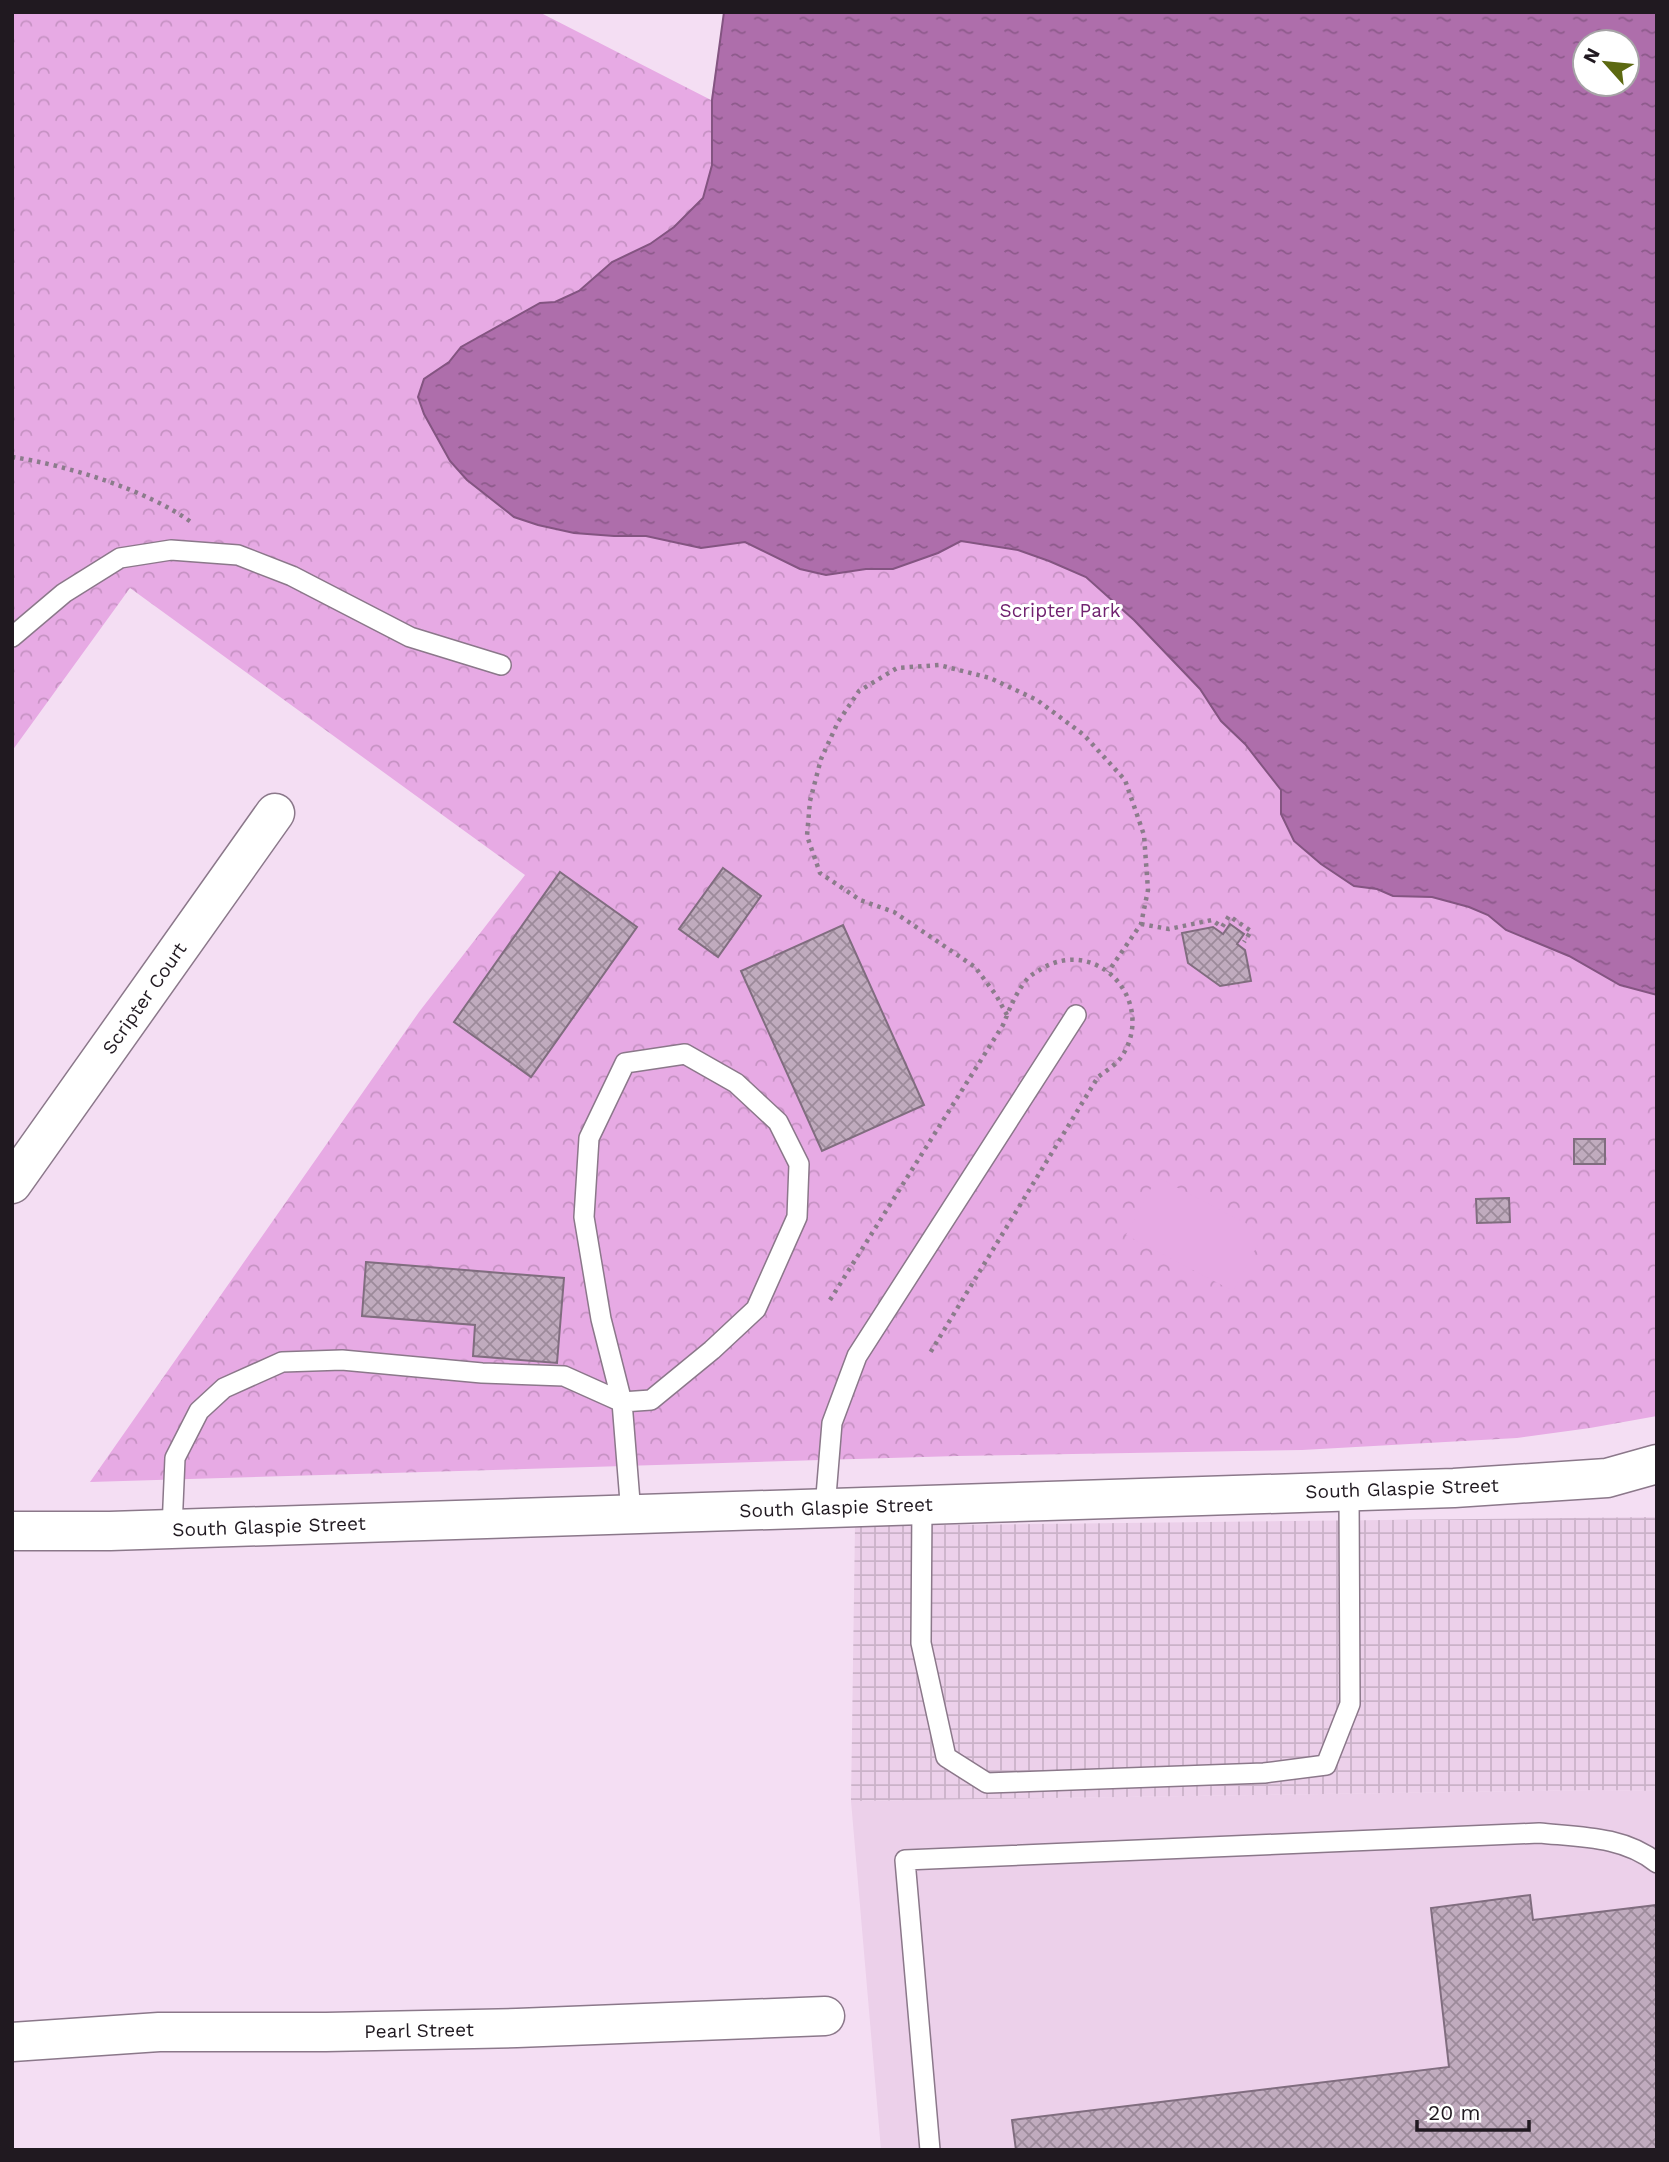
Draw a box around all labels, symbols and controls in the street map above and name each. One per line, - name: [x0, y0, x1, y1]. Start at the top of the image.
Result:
- north arrow: [1571, 28, 1641, 98]
- text: N: [1578, 44, 1605, 67]
- park label: Scripter Park: [1000, 599, 1121, 622]
- street label: Scripter Court: [97, 938, 192, 1059]
- street label: South Glaspie Street: [1305, 1474, 1499, 1503]
- street label: South Glaspie Street: [739, 1493, 933, 1522]
- street label: South Glaspie Street: [172, 1512, 366, 1541]
- street label: Pearl Street: [364, 2018, 474, 2043]
- scale bar: [1417, 2088, 1529, 2132]
- text: 20 m: [1428, 2100, 1480, 2125]

